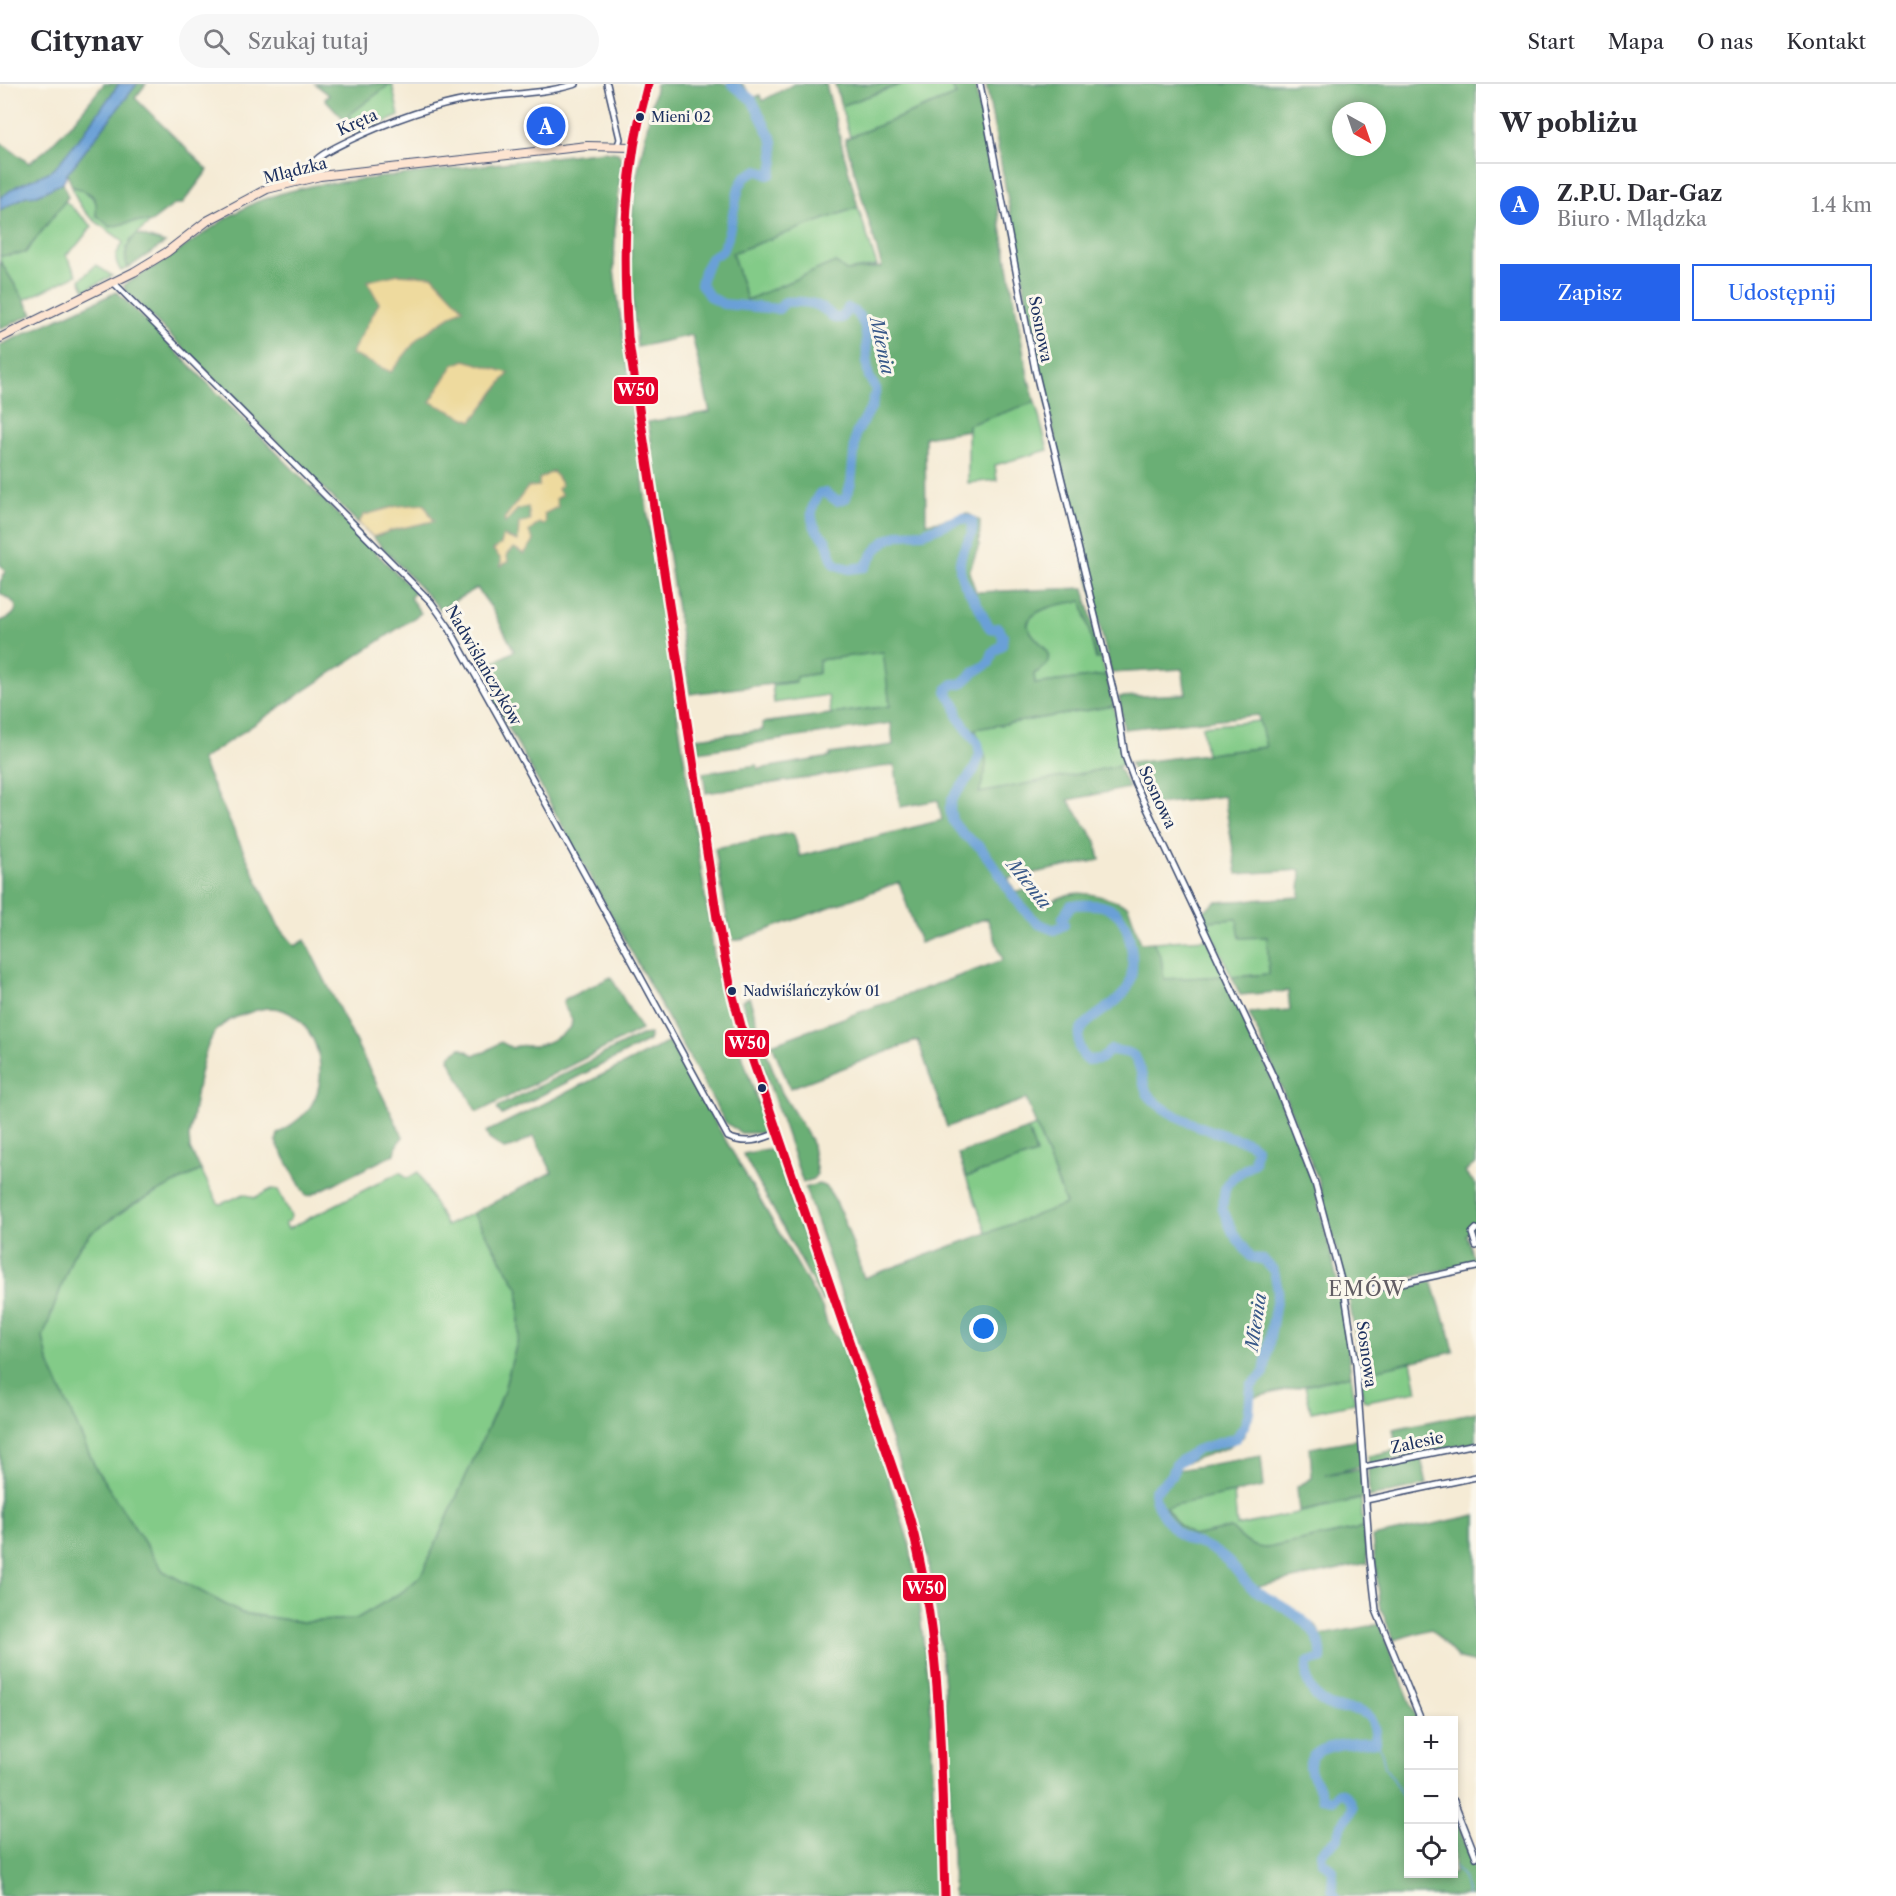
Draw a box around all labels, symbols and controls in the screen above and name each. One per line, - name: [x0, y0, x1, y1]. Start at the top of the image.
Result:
- search box: [179, 14, 599, 68]
- text: Citynav: [30, 24, 143, 58]
- icon: search: [200, 25, 233, 58]
- text: Szukaj tutaj: [248, 28, 369, 55]
- text: Start: [1527, 29, 1575, 54]
- text: Mapa: [1608, 29, 1664, 54]
- text: O nas: [1697, 29, 1753, 54]
- text: Kontakt: [1786, 29, 1866, 54]
- north arrow: [1332, 102, 1386, 156]
- street label: Kręta: [334, 104, 381, 140]
- pin: A: [526, 104, 566, 148]
- text: W pobliżu: [1500, 107, 1638, 139]
- place label: Mieni 02: [651, 108, 711, 126]
- marker: Mieni 02: [634, 111, 646, 123]
- street label: Mlądzka: [261, 152, 329, 188]
- text: Z.P.U. Dar-Gaz: [1557, 180, 1722, 207]
- text: A: [1512, 193, 1527, 217]
- text: 1.4 km: [1811, 193, 1872, 217]
- text: Biuro · Mlądzka: [1557, 207, 1707, 231]
- button: Zapisz: [1500, 264, 1680, 321]
- button: Udostępnij: [1692, 264, 1872, 321]
- street label: Sosnowa: [1025, 294, 1057, 364]
- water label: Mienia: [865, 313, 899, 377]
- line badge: W50: [613, 376, 659, 405]
- text: W50: [616, 380, 655, 400]
- street label: Nadwiślańczyków: [441, 601, 527, 729]
- street label: Sosnowa: [1135, 762, 1181, 832]
- water label: Mienia: [1001, 853, 1056, 914]
- place label: Nadwiślańczyków 01: [743, 982, 880, 1000]
- marker: Nadwiślańczyków 01: [726, 985, 738, 997]
- line badge: W50: [724, 1029, 770, 1058]
- text: W50: [727, 1033, 766, 1053]
- unlabelled marker: [756, 1082, 768, 1094]
- district label: EMÓW: [1328, 1276, 1406, 1301]
- water label: Mienia: [1240, 1291, 1271, 1354]
- your location: [969, 1314, 998, 1343]
- street label: Sosnowa: [1352, 1319, 1382, 1389]
- street label: Zalesie: [1389, 1427, 1445, 1457]
- line badge: W50: [902, 1574, 947, 1602]
- text: W50: [905, 1578, 944, 1598]
- map controls: [1404, 1716, 1458, 1878]
- button: +: [1404, 1716, 1458, 1770]
- button: −: [1404, 1770, 1458, 1824]
- button: locate: [1404, 1824, 1458, 1878]

